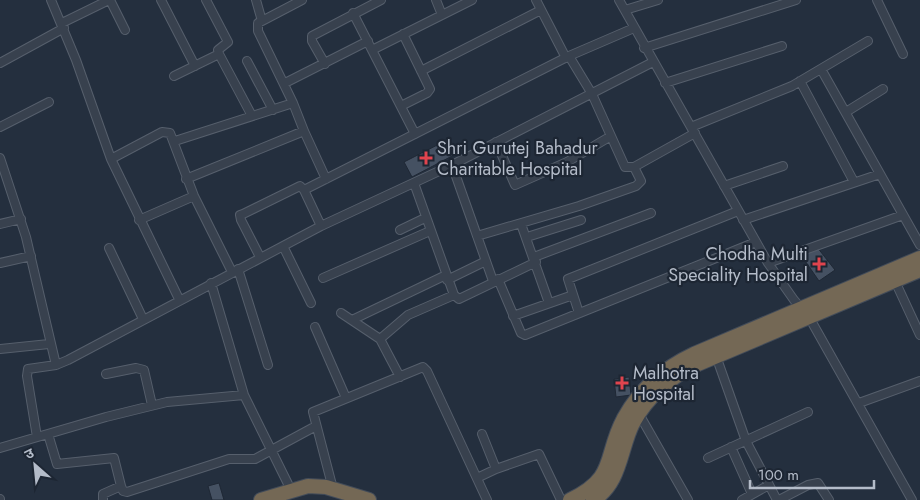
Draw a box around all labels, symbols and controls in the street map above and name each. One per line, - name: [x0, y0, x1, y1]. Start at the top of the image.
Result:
- place label: Shri Gurutej Bahadur Charitable Hospital: [437, 135, 599, 182]
- marker: Shri Gurutej Bahadur Charitable Hospital: [419, 151, 433, 165]
- place label: Chodha Multi Speciality Hospital: [668, 241, 808, 288]
- marker: Chodha Multi Speciality Hospital: [812, 257, 826, 271]
- place label: Malhotra Hospital: [633, 360, 699, 407]
- marker: Malhotra Hospital: [615, 376, 629, 390]
- north arrow: [10, 440, 60, 490]
- text: उ: [21, 442, 38, 464]
- scale bar: [750, 458, 874, 490]
- text: 100 m: [758, 464, 799, 486]

